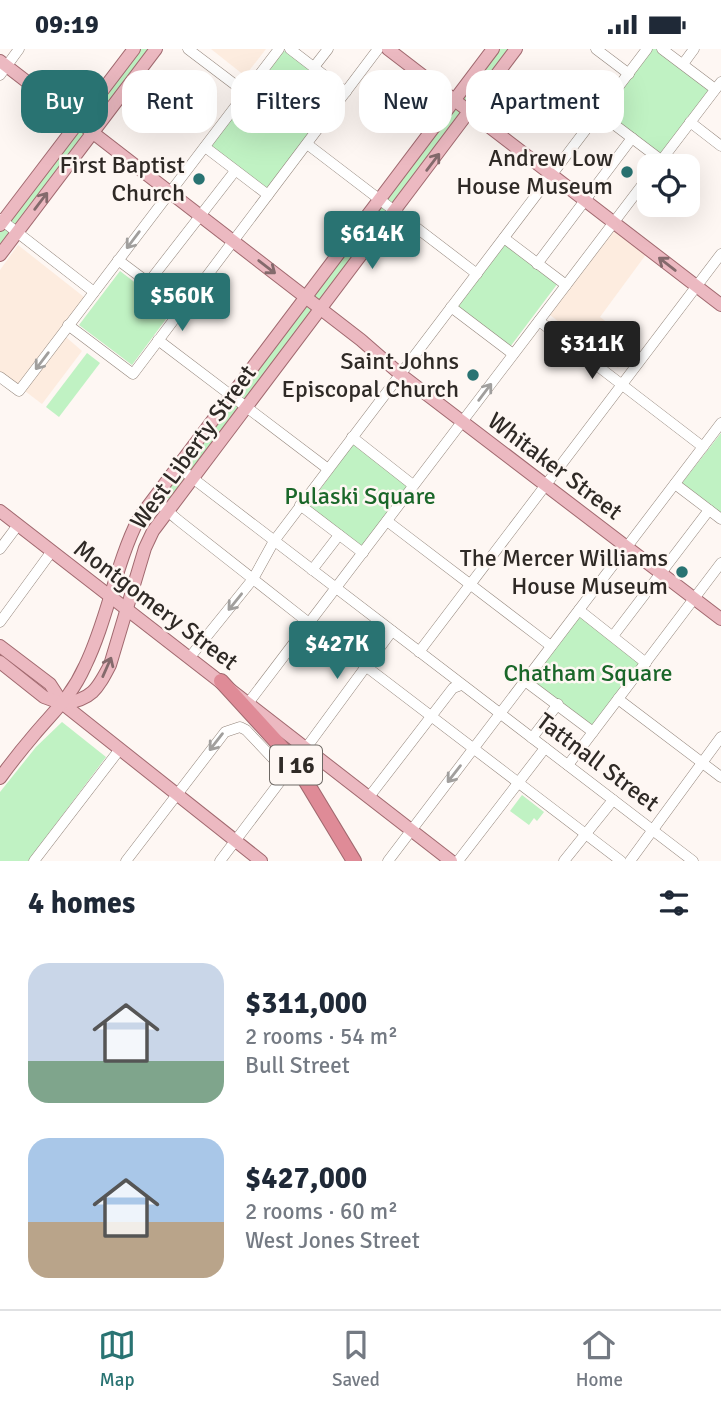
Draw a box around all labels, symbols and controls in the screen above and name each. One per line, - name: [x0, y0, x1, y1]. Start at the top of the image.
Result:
- text: 09:19: [35, 9, 99, 41]
- chip: Buy: [21, 70, 108, 133]
- chip: Rent: [122, 70, 217, 133]
- chip: Filters: [231, 70, 345, 133]
- chip: New: [359, 70, 452, 133]
- chip: Apartment: [466, 70, 624, 133]
- place label: Andrew Low House Museum: [456, 143, 613, 201]
- place label: First Baptist Church: [60, 150, 185, 208]
- one-way arrow: [425, 154, 440, 172]
- map controls: [637, 154, 700, 217]
- button: locate: [637, 154, 700, 217]
- marker: Andrew Low House Museum: [619, 164, 635, 180]
- marker: First Baptist Church: [191, 171, 207, 187]
- one-way arrow: [34, 192, 49, 211]
- pin: $614K: [323, 211, 421, 271]
- text: $614K: [340, 219, 404, 248]
- one-way arrow: [126, 230, 140, 249]
- one-way arrow: [658, 256, 676, 271]
- one-way arrow: [257, 260, 276, 275]
- pin: $560K: [133, 273, 231, 333]
- text: $560K: [150, 281, 214, 310]
- pin: $311K: [543, 321, 641, 381]
- text: $311K: [560, 329, 624, 358]
- place label: Saint Johns Episcopal Church: [281, 346, 459, 404]
- one-way arrow: [34, 351, 49, 370]
- street label: West Liberty Street: [123, 359, 263, 535]
- marker: Saint Johns Episcopal Church: [465, 367, 481, 383]
- one-way arrow: [477, 383, 492, 402]
- street label: Whitaker Street: [482, 406, 628, 526]
- park label: Pulaski Square: [284, 481, 436, 511]
- street label: Montgomery Street: [68, 533, 244, 677]
- place label: The Mercer Williams House Museum: [460, 543, 668, 601]
- marker: The Mercer Williams House Museum: [674, 564, 690, 580]
- one-way arrow: [227, 592, 243, 610]
- pin: $427K: [288, 621, 386, 681]
- text: $427K: [305, 629, 369, 658]
- one-way arrow: [102, 657, 115, 678]
- park label: Chatham Square: [503, 658, 673, 688]
- street label: Tattnall Street: [531, 706, 665, 818]
- one-way arrow: [209, 733, 224, 751]
- road number: I 16: [270, 745, 322, 785]
- one-way arrow: [447, 764, 462, 782]
- icon: filters: [655, 884, 693, 922]
- text: 4 homes: [28, 885, 135, 922]
- text: $311,000: [245, 985, 367, 1022]
- icon: home: [84, 991, 168, 1075]
- text: 2 rooms · 54 m²: [245, 1022, 398, 1051]
- text: Bull Street: [245, 1051, 350, 1080]
- text: $427,000: [245, 1160, 367, 1197]
- icon: home: [84, 1166, 168, 1250]
- text: 2 rooms · 60 m²: [245, 1197, 398, 1226]
- text: West Jones Street: [245, 1226, 420, 1255]
- tab: Map: [98, 1326, 136, 1392]
- tab: Saved: [332, 1326, 380, 1392]
- tab: Home: [576, 1326, 623, 1392]

